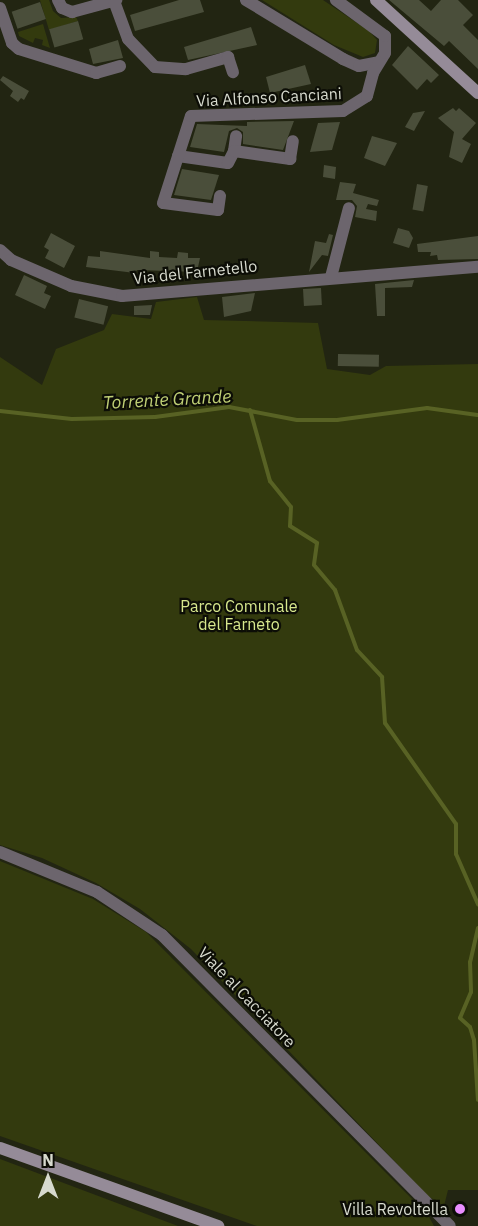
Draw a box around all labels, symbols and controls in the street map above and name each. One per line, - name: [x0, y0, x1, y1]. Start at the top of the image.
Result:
- street label: Via Alfonso Canciani: [196, 84, 342, 110]
- street label: Via del Farnetello: [132, 256, 258, 288]
- water label: Torrente Grande: [102, 386, 232, 414]
- park label: Parco Comunale del Farneto: [180, 596, 298, 634]
- street label: Viale al Cacciatore: [194, 943, 300, 1051]
- north arrow: [18, 1148, 78, 1208]
- text: N: [42, 1150, 54, 1170]
- place label: Villa Revoltella: [342, 1199, 448, 1219]
- marker: Villa Revoltella: [453, 1202, 467, 1216]

